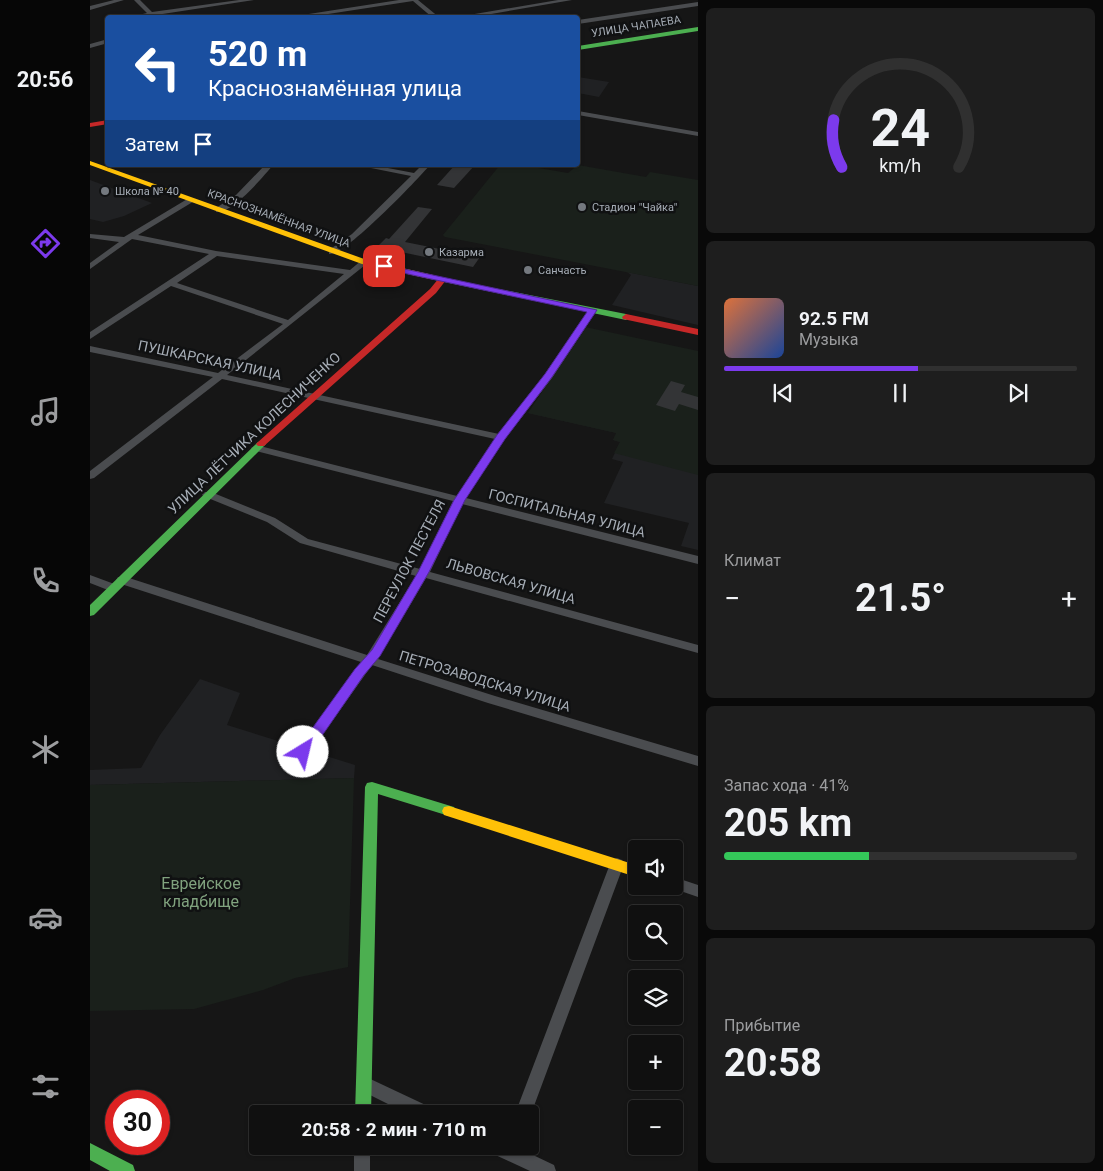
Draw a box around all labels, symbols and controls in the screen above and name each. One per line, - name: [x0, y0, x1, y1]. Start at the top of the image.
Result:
- street label: УЛИЦА ЧАПАЕВА: [590, 13, 683, 40]
- text: 520 m: [208, 34, 307, 75]
- icon: left: [125, 35, 190, 100]
- text: 20:56: [17, 67, 73, 92]
- text: Краснознамённая улица: [208, 76, 462, 101]
- text: 24: [871, 98, 930, 159]
- icon: arrive: [189, 130, 217, 158]
- text: Затем: [125, 133, 179, 156]
- text: km/h: [880, 155, 921, 176]
- marker: Школа № 40: [99, 185, 111, 197]
- place label: Школа № 40: [115, 185, 179, 198]
- street label: КРАСНОЗНАМЁННАЯ УЛИЦА: [206, 187, 353, 251]
- marker: Стадион "Чайка": [576, 201, 588, 213]
- place label: Стадион "Чайка": [592, 201, 677, 214]
- icon: directions: [28, 226, 63, 261]
- pin: [363, 245, 405, 287]
- marker: Казарма: [423, 246, 435, 258]
- place label: Казарма: [439, 246, 484, 259]
- icon: arrive: [370, 252, 398, 280]
- marker: Санчасть: [522, 264, 534, 276]
- place label: Санчасть: [538, 264, 587, 277]
- text: 92.5 FM: [799, 307, 869, 330]
- text: Музыка: [799, 330, 858, 349]
- street label: ПУШКАРСКАЯ УЛИЦА: [137, 337, 283, 383]
- street label: УЛИЦА ЛЁТЧИКА КОЛЕСНИЧЕНКО: [165, 349, 343, 517]
- icon: previous: [769, 379, 797, 407]
- icon: pause: [886, 379, 914, 407]
- icon: next: [1004, 379, 1032, 407]
- icon: music: [28, 394, 63, 429]
- street label: ГОСПИТАЛЬНАЯ УЛИЦА: [487, 486, 647, 540]
- street label: ПЕРЕУЛОК ПЕСТЕЛЯ: [370, 497, 448, 625]
- text: Климат: [724, 551, 781, 570]
- street label: ЛЬВОВСКАЯ УЛИЦА: [445, 555, 577, 607]
- icon: phone: [28, 563, 63, 598]
- text: 21.5°: [855, 576, 946, 620]
- text: −: [724, 582, 740, 615]
- text: +: [1061, 582, 1077, 615]
- street label: ПЕТРОЗАВОДСКАЯ УЛИЦА: [397, 647, 573, 715]
- position arrow: [276, 725, 328, 777]
- icon: climate: [28, 732, 63, 767]
- text: Запас хода · 41%: [724, 776, 849, 795]
- text: 205 km: [724, 801, 852, 845]
- map controls: [628, 840, 683, 1155]
- button: sound: [628, 840, 683, 895]
- park label: Еврейское кладбище: [161, 874, 241, 911]
- icon: car: [28, 900, 63, 935]
- button: search: [628, 905, 683, 960]
- button: layers: [628, 970, 683, 1025]
- text: Прибытие: [724, 1016, 800, 1035]
- button: +: [628, 1035, 683, 1090]
- text: 20:58: [724, 1041, 822, 1085]
- icon: filters: [28, 1069, 63, 1104]
- speed limit sign: 30: [105, 1090, 170, 1155]
- button: −: [628, 1100, 683, 1155]
- text: 20:58 · 2 мин · 710 m: [302, 1118, 486, 1141]

